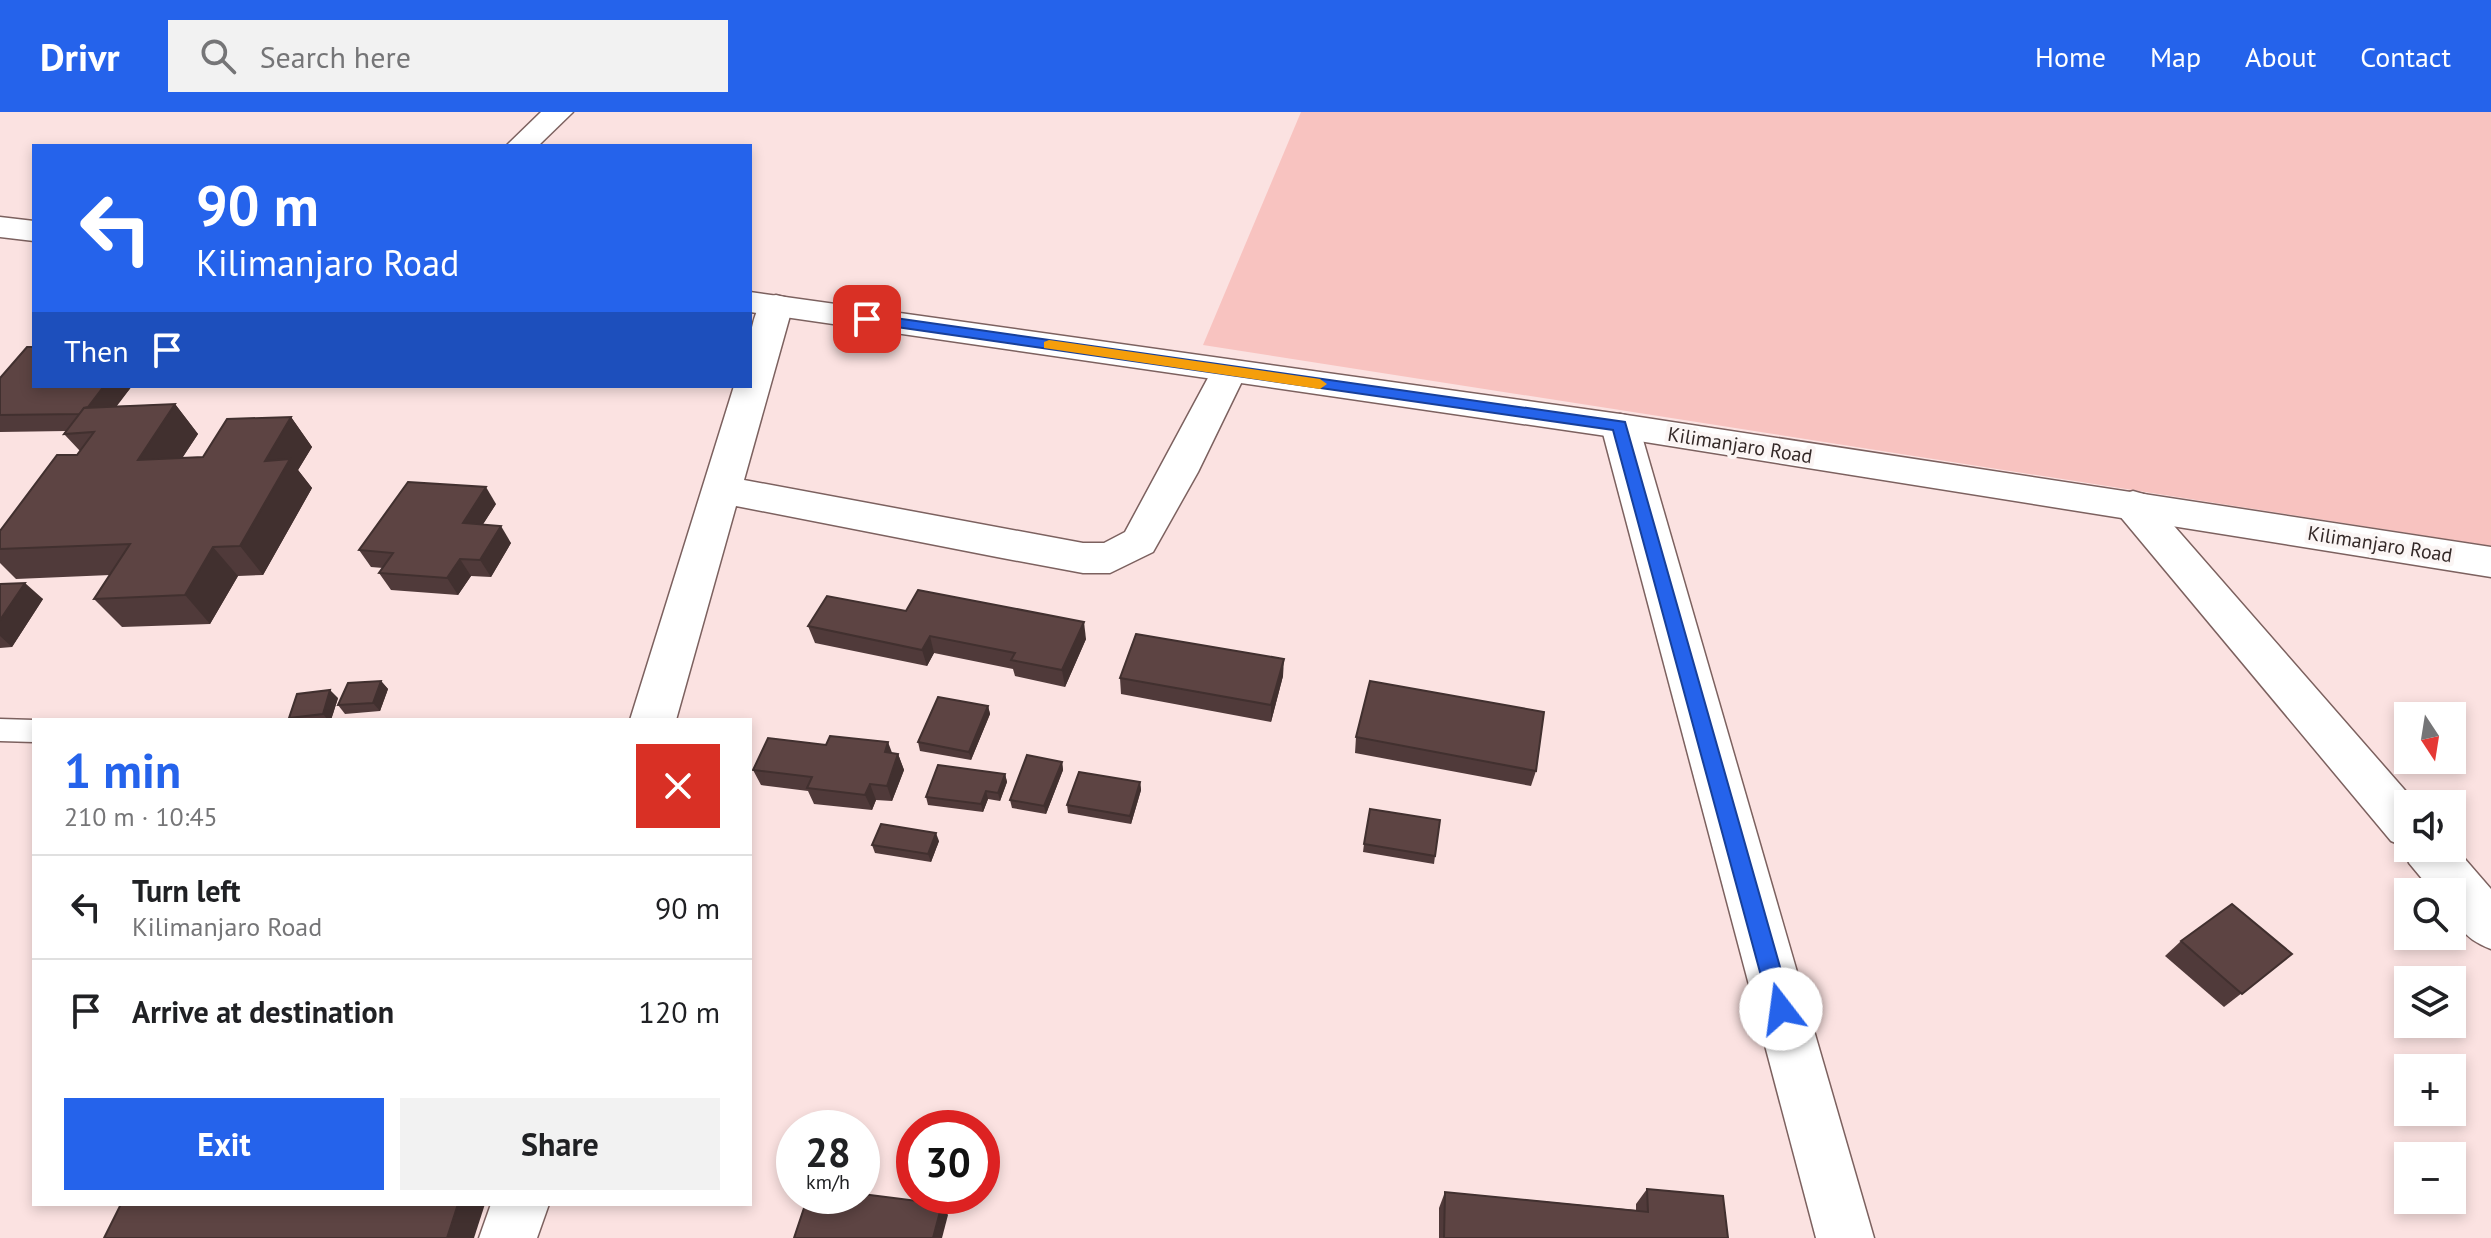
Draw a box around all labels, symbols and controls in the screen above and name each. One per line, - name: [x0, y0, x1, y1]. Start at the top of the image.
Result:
- search box: [168, 20, 728, 92]
- text: Drivr: [40, 32, 120, 81]
- icon: search: [196, 34, 240, 78]
- text: Search here: [260, 37, 411, 76]
- text: Home: [2035, 38, 2106, 75]
- text: Map: [2150, 38, 2201, 75]
- text: About: [2245, 38, 2316, 75]
- text: Contact: [2360, 38, 2451, 75]
- text: 90 m: [196, 169, 319, 241]
- icon: left: [64, 176, 168, 280]
- text: Kilimanjaro Road: [196, 239, 459, 286]
- pin: [833, 285, 901, 353]
- icon: arrive: [845, 297, 889, 341]
- icon: arrive: [145, 328, 189, 372]
- text: Then: [64, 331, 129, 370]
- street label: Kilimanjaro Road: [1666, 421, 1814, 469]
- street label: Kilimanjaro Road: [2306, 520, 2454, 568]
- north arrow: [2394, 702, 2466, 774]
- map controls: [2394, 702, 2466, 1214]
- text: 1 min: [64, 739, 181, 801]
- button: close: [636, 744, 720, 828]
- button: sound: [2394, 790, 2466, 862]
- text: 210 m · 10:45: [64, 800, 218, 833]
- text: Turn left: [132, 871, 240, 910]
- button: search: [2394, 878, 2466, 950]
- icon: left: [64, 885, 108, 929]
- text: 90 m: [655, 888, 720, 927]
- text: Kilimanjaro Road: [132, 910, 322, 943]
- button: layers: [2394, 966, 2466, 1038]
- position arrow: [1739, 967, 1823, 1051]
- icon: arrive: [64, 989, 108, 1033]
- text: Arrive at destination: [132, 992, 394, 1031]
- text: 120 m: [639, 992, 720, 1031]
- button: +: [2394, 1054, 2466, 1126]
- button: Exit: [64, 1098, 384, 1190]
- button: Share: [400, 1098, 720, 1190]
- speed limit sign: 30: [896, 1110, 1000, 1214]
- text: 28: [805, 1126, 851, 1178]
- button: −: [2394, 1142, 2466, 1214]
- text: km/h: [806, 1169, 850, 1195]

